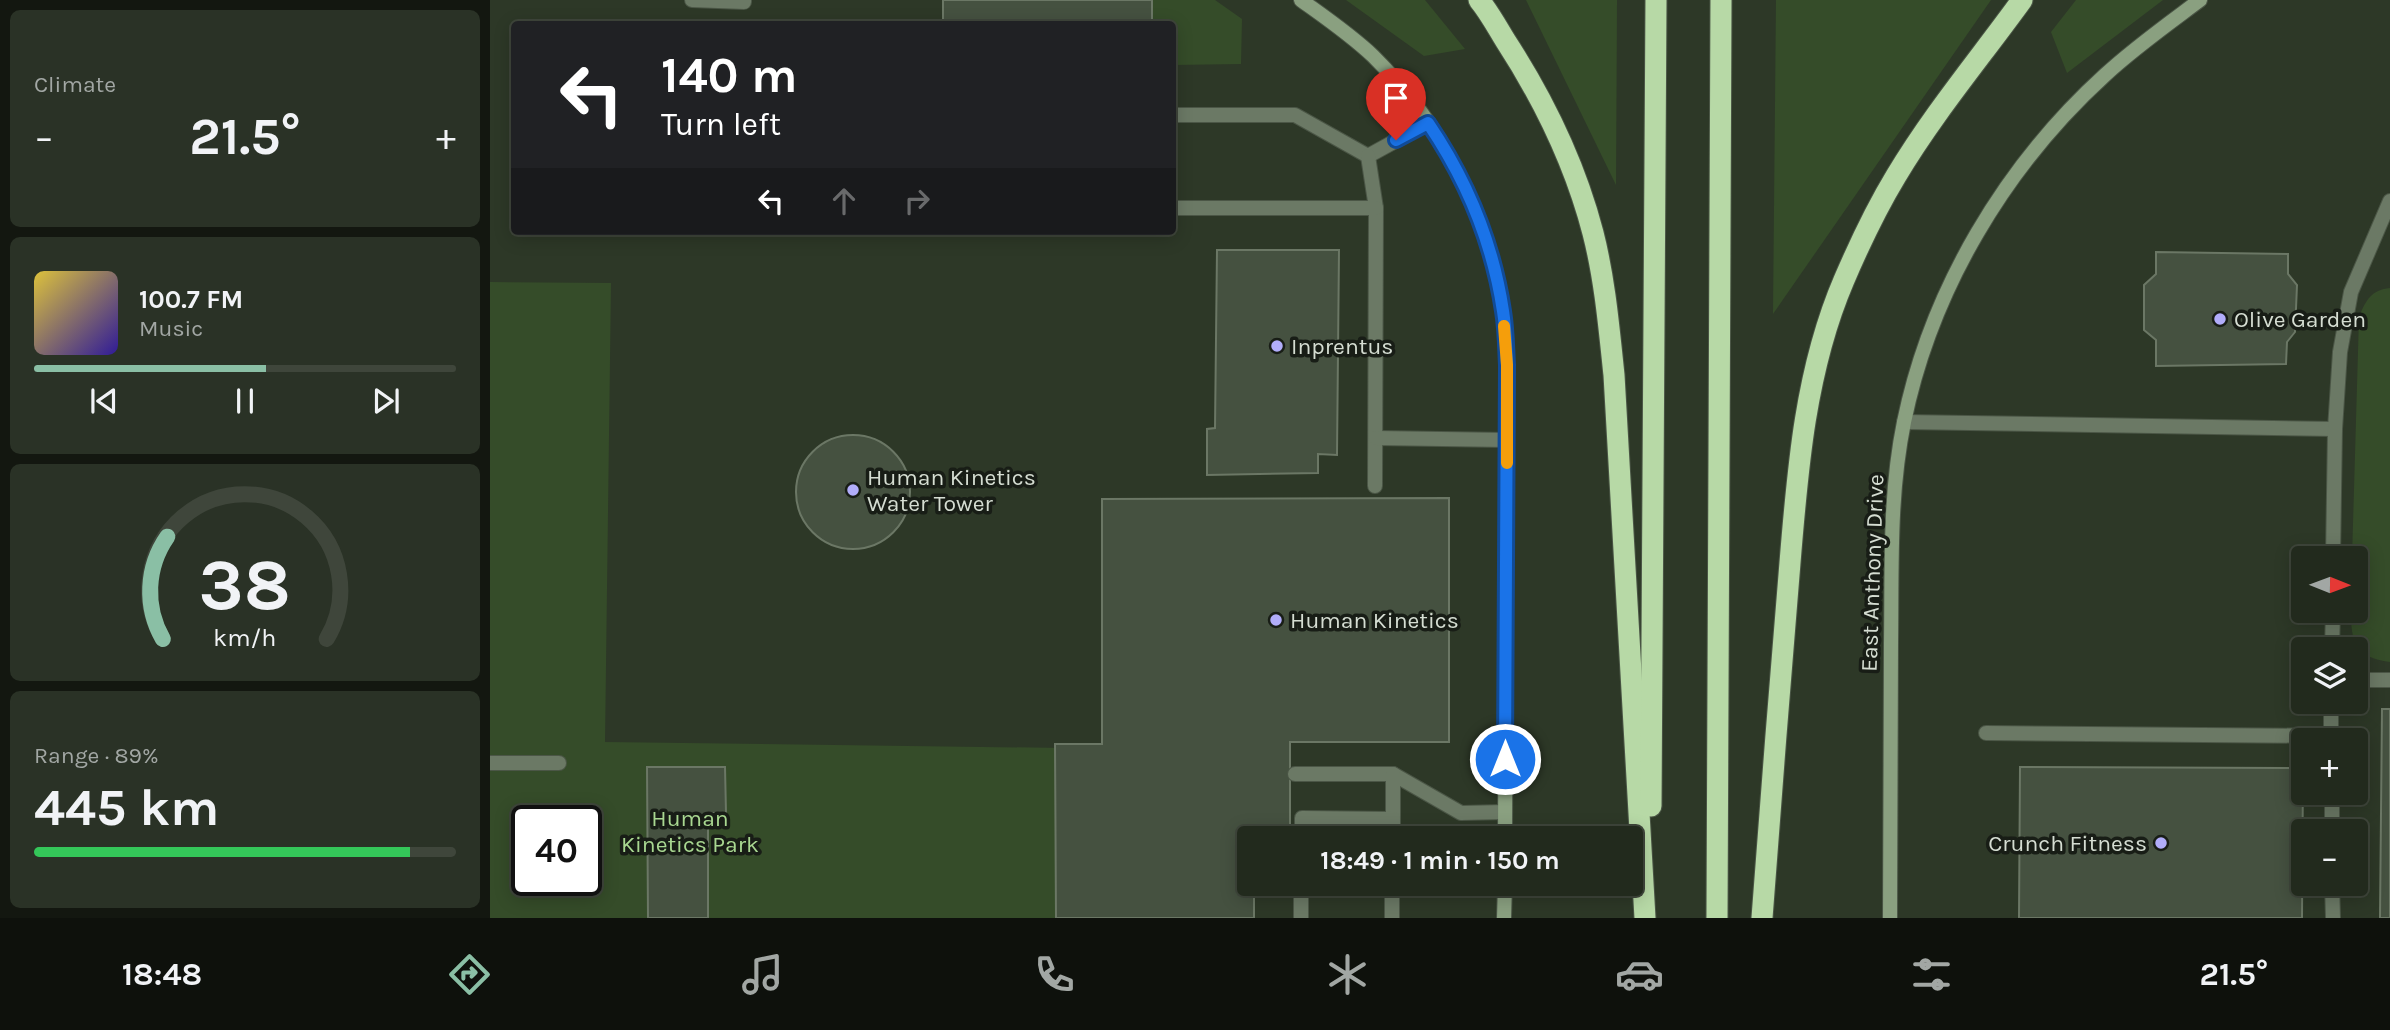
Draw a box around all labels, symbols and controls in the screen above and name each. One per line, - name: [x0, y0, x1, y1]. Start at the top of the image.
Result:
- text: 140 m: [661, 47, 798, 104]
- icon: left: [546, 49, 637, 140]
- pin: [1366, 68, 1426, 140]
- text: Climate: [34, 71, 116, 98]
- icon: arrive: [1377, 79, 1415, 117]
- text: 21.5°: [189, 106, 301, 167]
- text: Turn left: [661, 106, 781, 143]
- text: −: [34, 115, 54, 160]
- text: +: [436, 115, 456, 160]
- icon: left: [752, 182, 790, 220]
- icon: ahead: [825, 182, 863, 220]
- icon: right: [898, 182, 936, 220]
- text: 100.7 FM: [139, 284, 243, 315]
- place label: Olive Garden: [2234, 306, 2366, 333]
- marker: Olive Garden: [2212, 311, 2228, 327]
- text: Music: [139, 315, 203, 342]
- place label: Inprentus: [1291, 333, 1393, 360]
- marker: Inprentus: [1269, 338, 1285, 354]
- icon: previous: [85, 382, 123, 420]
- icon: pause: [226, 382, 264, 420]
- icon: next: [367, 382, 405, 420]
- place label: Human Kinetics Water Tower: [867, 464, 1036, 517]
- street label: East Anthony Drive: [1856, 474, 1889, 672]
- marker: Human Kinetics Water Tower: [845, 482, 861, 498]
- text: 38: [199, 542, 291, 627]
- north arrow: [2291, 546, 2368, 623]
- map controls: [2291, 546, 2368, 896]
- place label: Human Kinetics: [1290, 607, 1459, 634]
- marker: Human Kinetics: [1268, 612, 1284, 628]
- text: km/h: [213, 622, 277, 651]
- button: layers: [2291, 637, 2368, 714]
- position arrow: [1468, 722, 1542, 796]
- button: +: [2291, 728, 2368, 805]
- text: Range · 89%: [34, 742, 159, 769]
- text: 445 km: [34, 777, 219, 838]
- speed limit sign: 40: [511, 805, 602, 896]
- park label: Human Kinetics Park: [621, 805, 759, 858]
- button: −: [2291, 819, 2368, 896]
- place label: Crunch Fitness: [1988, 830, 2147, 857]
- marker: Crunch Fitness: [2153, 835, 2169, 851]
- text: 18:49 · 1 min · 150 m: [1320, 845, 1560, 876]
- icon: directions: [445, 950, 494, 999]
- icon: music: [738, 950, 787, 999]
- icon: phone: [1030, 950, 1079, 999]
- icon: climate: [1323, 950, 1372, 999]
- icon: car: [1615, 950, 1664, 999]
- icon: filters: [1907, 950, 1956, 999]
- text: 18:48: [122, 956, 202, 993]
- text: 21.5°: [2200, 956, 2268, 993]

